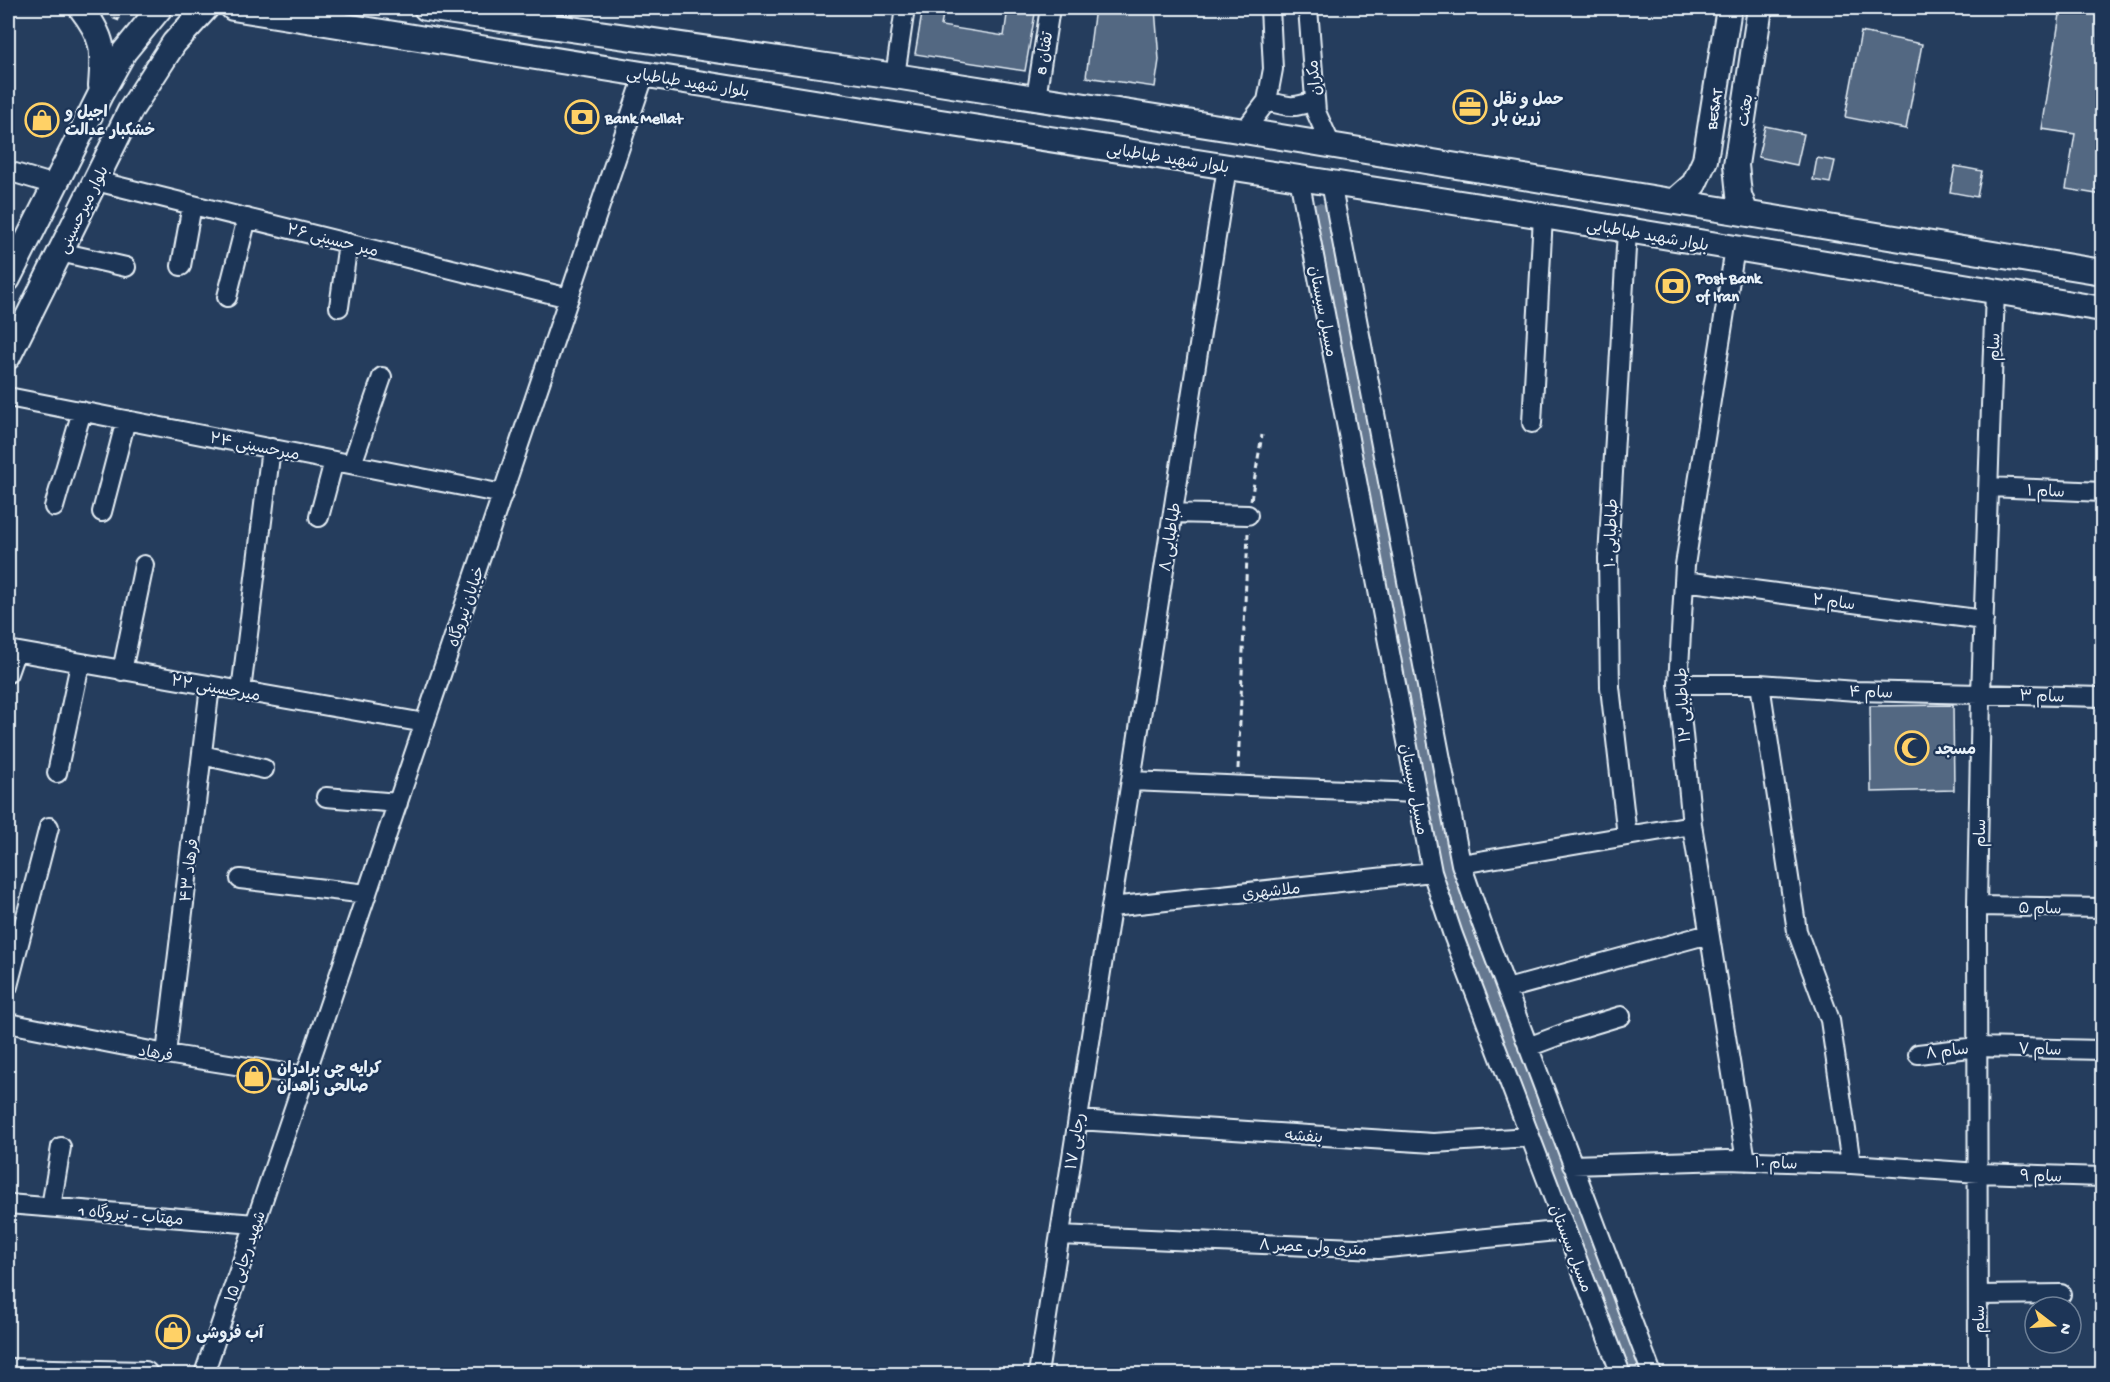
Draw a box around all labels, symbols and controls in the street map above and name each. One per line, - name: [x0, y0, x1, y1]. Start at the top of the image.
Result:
- street label: تفتان 8: [1034, 30, 1059, 77]
- street label: مکران: [1305, 59, 1328, 96]
- street label: بلوار شهید طباطبایی: [625, 65, 750, 104]
- street label: BESAT: [1704, 87, 1729, 132]
- office icon: حمل و نقل زرین بار: [1452, 89, 1488, 125]
- place label: حمل و نقل زرین بار: [1491, 91, 1563, 129]
- street label: بعثت: [1735, 93, 1759, 128]
- bank icon: Bank Mellat: [564, 99, 600, 135]
- shop icon: اجیل و خشکبار عدالت: [24, 102, 60, 138]
- place label: اجیل و خشکبار عدالت: [64, 104, 155, 142]
- place label: Bank Mellat: [604, 111, 684, 130]
- street label: بلوار شهید طباطبایی: [1105, 141, 1230, 180]
- street label: بلوار میرحسینی: [56, 163, 115, 258]
- street label: بلوار شهید طباطبایی: [1585, 217, 1710, 258]
- street label: میر حسینی ۲۶: [284, 222, 380, 263]
- street label: مسیل سیستان: [1302, 264, 1339, 359]
- bank icon: Post Bank of Iran: [1655, 268, 1691, 304]
- place label: Post Bank of Iran: [1695, 271, 1763, 308]
- street label: سام: [1987, 333, 2006, 362]
- street label: میرحسینی ۲۴: [208, 430, 301, 466]
- street label: سام ۱: [2027, 483, 2065, 504]
- street label: طباطبایی ۱۰: [1603, 498, 1624, 568]
- street label: طباطبایی ۸: [1158, 502, 1187, 573]
- street label: خیابان نیروگاه: [443, 563, 491, 650]
- street label: سام ۲: [1811, 592, 1856, 617]
- street label: طباطبایی ۱۲: [1674, 667, 1697, 743]
- street label: میرحسینی ۲۲: [169, 673, 261, 708]
- street label: سام ۴: [1848, 684, 1893, 705]
- street label: سام ۳: [2019, 688, 2065, 709]
- mosque icon: مسجد: [1894, 730, 1930, 766]
- street label: مسیل سیستان: [1393, 742, 1430, 837]
- place label: مسجد: [1935, 742, 1976, 761]
- street label: سام: [1973, 819, 1992, 847]
- street label: فرهاد ۴۳: [178, 838, 205, 903]
- street label: ملاشهری: [1241, 881, 1302, 906]
- street label: سام ۵: [2018, 901, 2062, 920]
- street label: سام ۸: [1925, 1041, 1970, 1066]
- street label: سام ۷: [2018, 1041, 2062, 1062]
- street label: فرهاد: [137, 1043, 174, 1068]
- shop icon: کرایه چی برادران صالحی زاهدان: [236, 1058, 272, 1094]
- place label: کرایه چی برادران صالحی زاهدان: [277, 1060, 382, 1098]
- street label: رجایی ۱۷: [1064, 1112, 1091, 1171]
- street label: بنفشه: [1284, 1128, 1323, 1149]
- street label: سام ۱۰: [1754, 1155, 1798, 1176]
- street label: سام ۹: [2019, 1168, 2062, 1189]
- street label: مهتاب - نیروگاه 1: [76, 1200, 184, 1232]
- street label: مسیل سیستان: [1543, 1203, 1594, 1296]
- street label: شهید رجایی ۱۵: [223, 1209, 272, 1305]
- street label: ۸ متری ولی عصر: [1258, 1237, 1367, 1262]
- north arrow: [2023, 1295, 2083, 1355]
- street label: سام: [1972, 1305, 1991, 1333]
- shop icon: آب فروشی: [155, 1314, 191, 1350]
- text: N: [2053, 1321, 2075, 1337]
- place label: آب فروشی: [196, 1324, 264, 1345]

